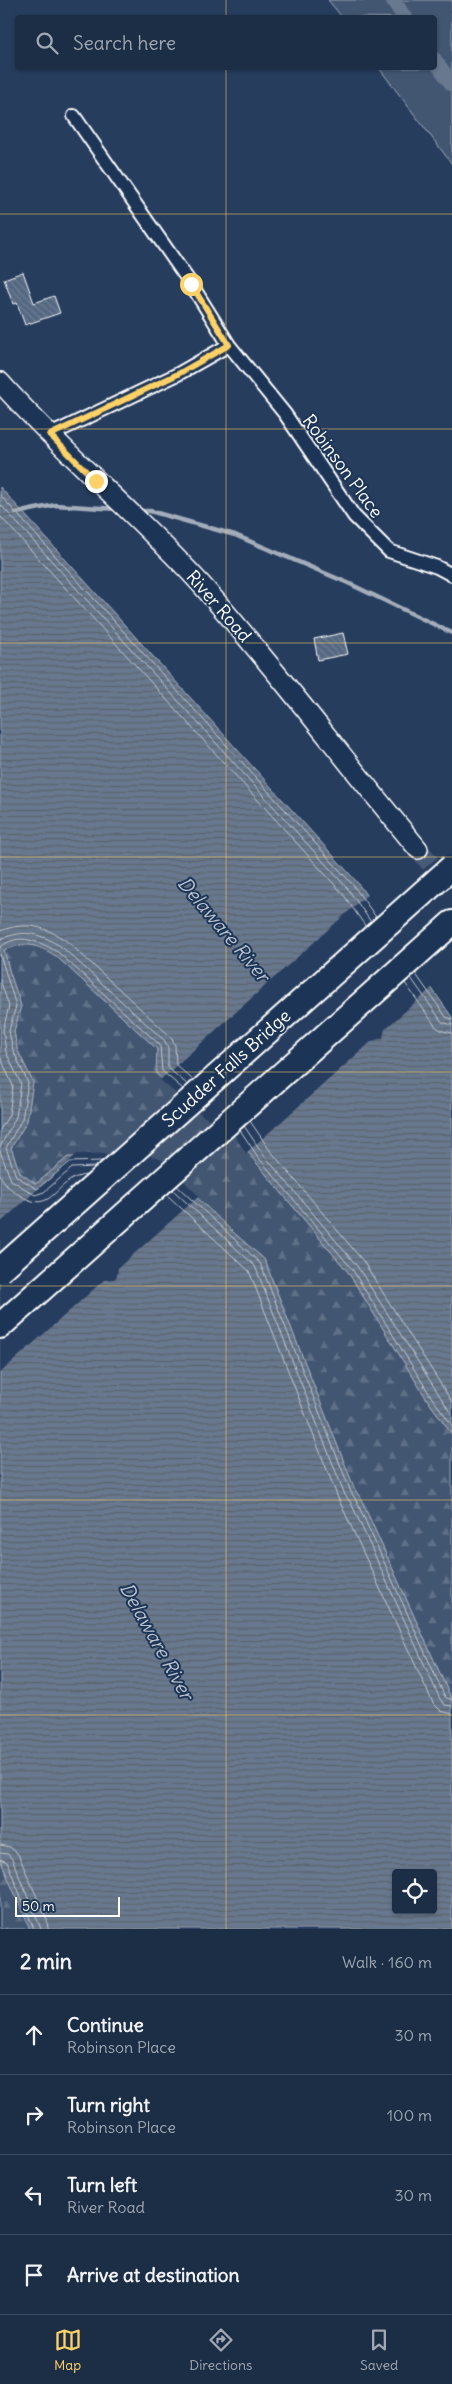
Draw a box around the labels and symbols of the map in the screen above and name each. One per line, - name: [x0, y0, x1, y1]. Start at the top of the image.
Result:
- route start: [180, 273, 203, 296]
- street label: Robinson Place: [298, 410, 388, 522]
- route end: [85, 470, 108, 493]
- street label: River Road: [182, 565, 257, 647]
- water label: Delaware River: [173, 871, 276, 988]
- street label: Scudder Falls Bridge: [157, 1004, 295, 1132]
- water label: Delaware River: [115, 1578, 200, 1706]
- scale bar: [15, 1894, 120, 1917]

